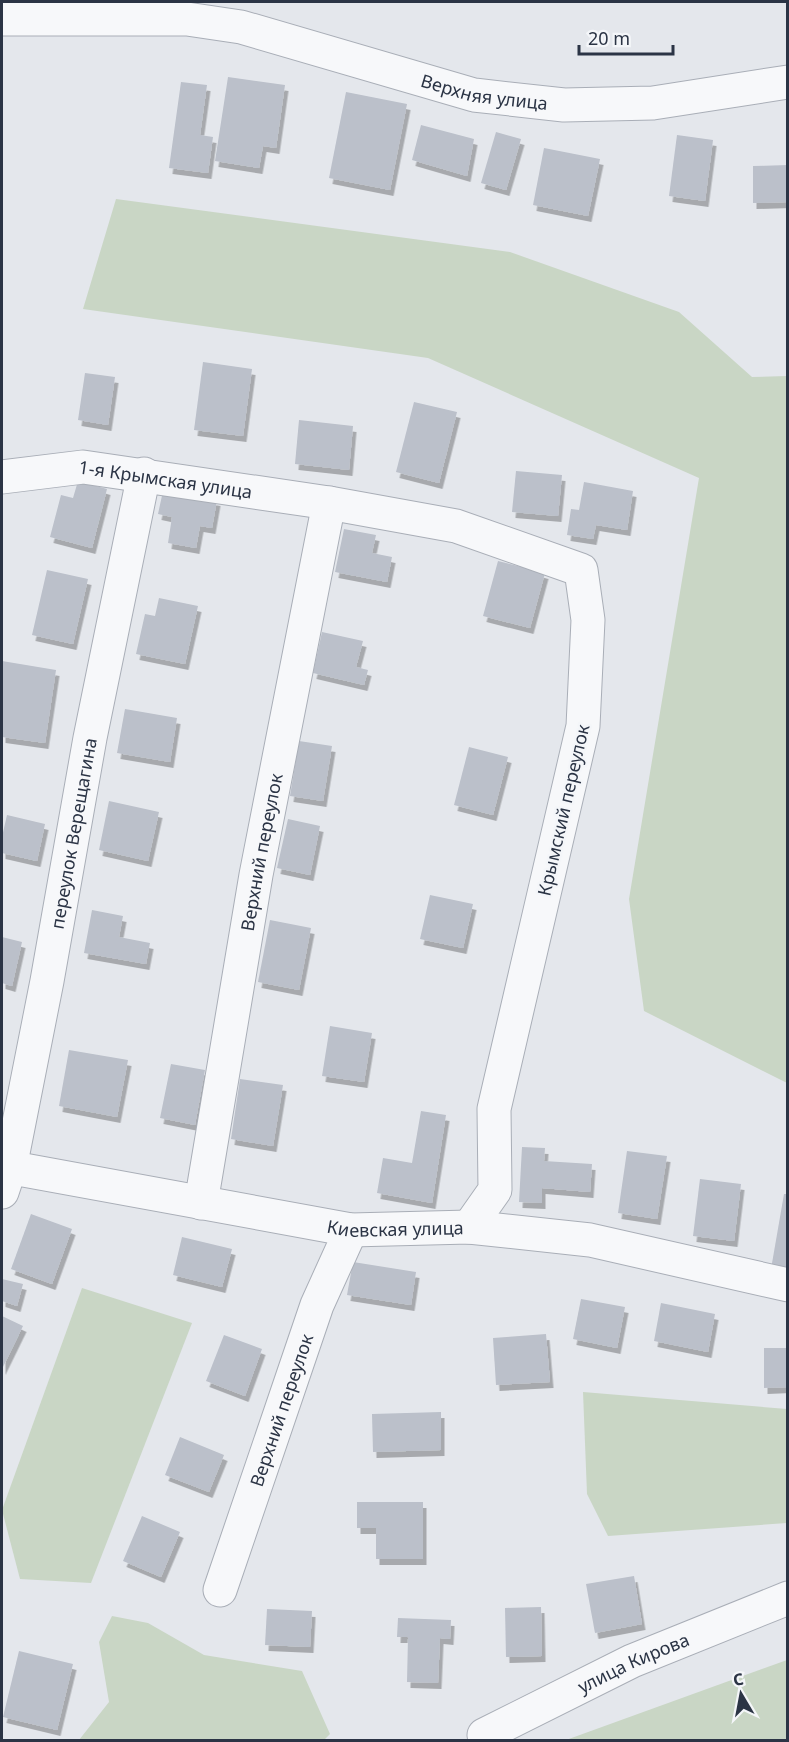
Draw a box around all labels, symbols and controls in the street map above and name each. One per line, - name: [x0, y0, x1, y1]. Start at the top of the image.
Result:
- scale bar: [579, 18, 674, 56]
- text: 20 m: [588, 26, 630, 50]
- street label: Верхняя улица: [418, 68, 549, 115]
- street label: 1-я Крымская улица: [77, 455, 254, 504]
- street label: Крымский переулок: [532, 721, 595, 898]
- street label: переулок Верещагина: [44, 736, 102, 931]
- street label: Верхний переулок: [235, 771, 288, 933]
- street label: Киевская улица: [325, 1214, 464, 1242]
- street label: Верхний переулок: [244, 1330, 318, 1490]
- street label: улица Кирова: [573, 1627, 693, 1698]
- north arrow: [711, 1664, 771, 1724]
- text: С: [731, 1667, 745, 1691]

